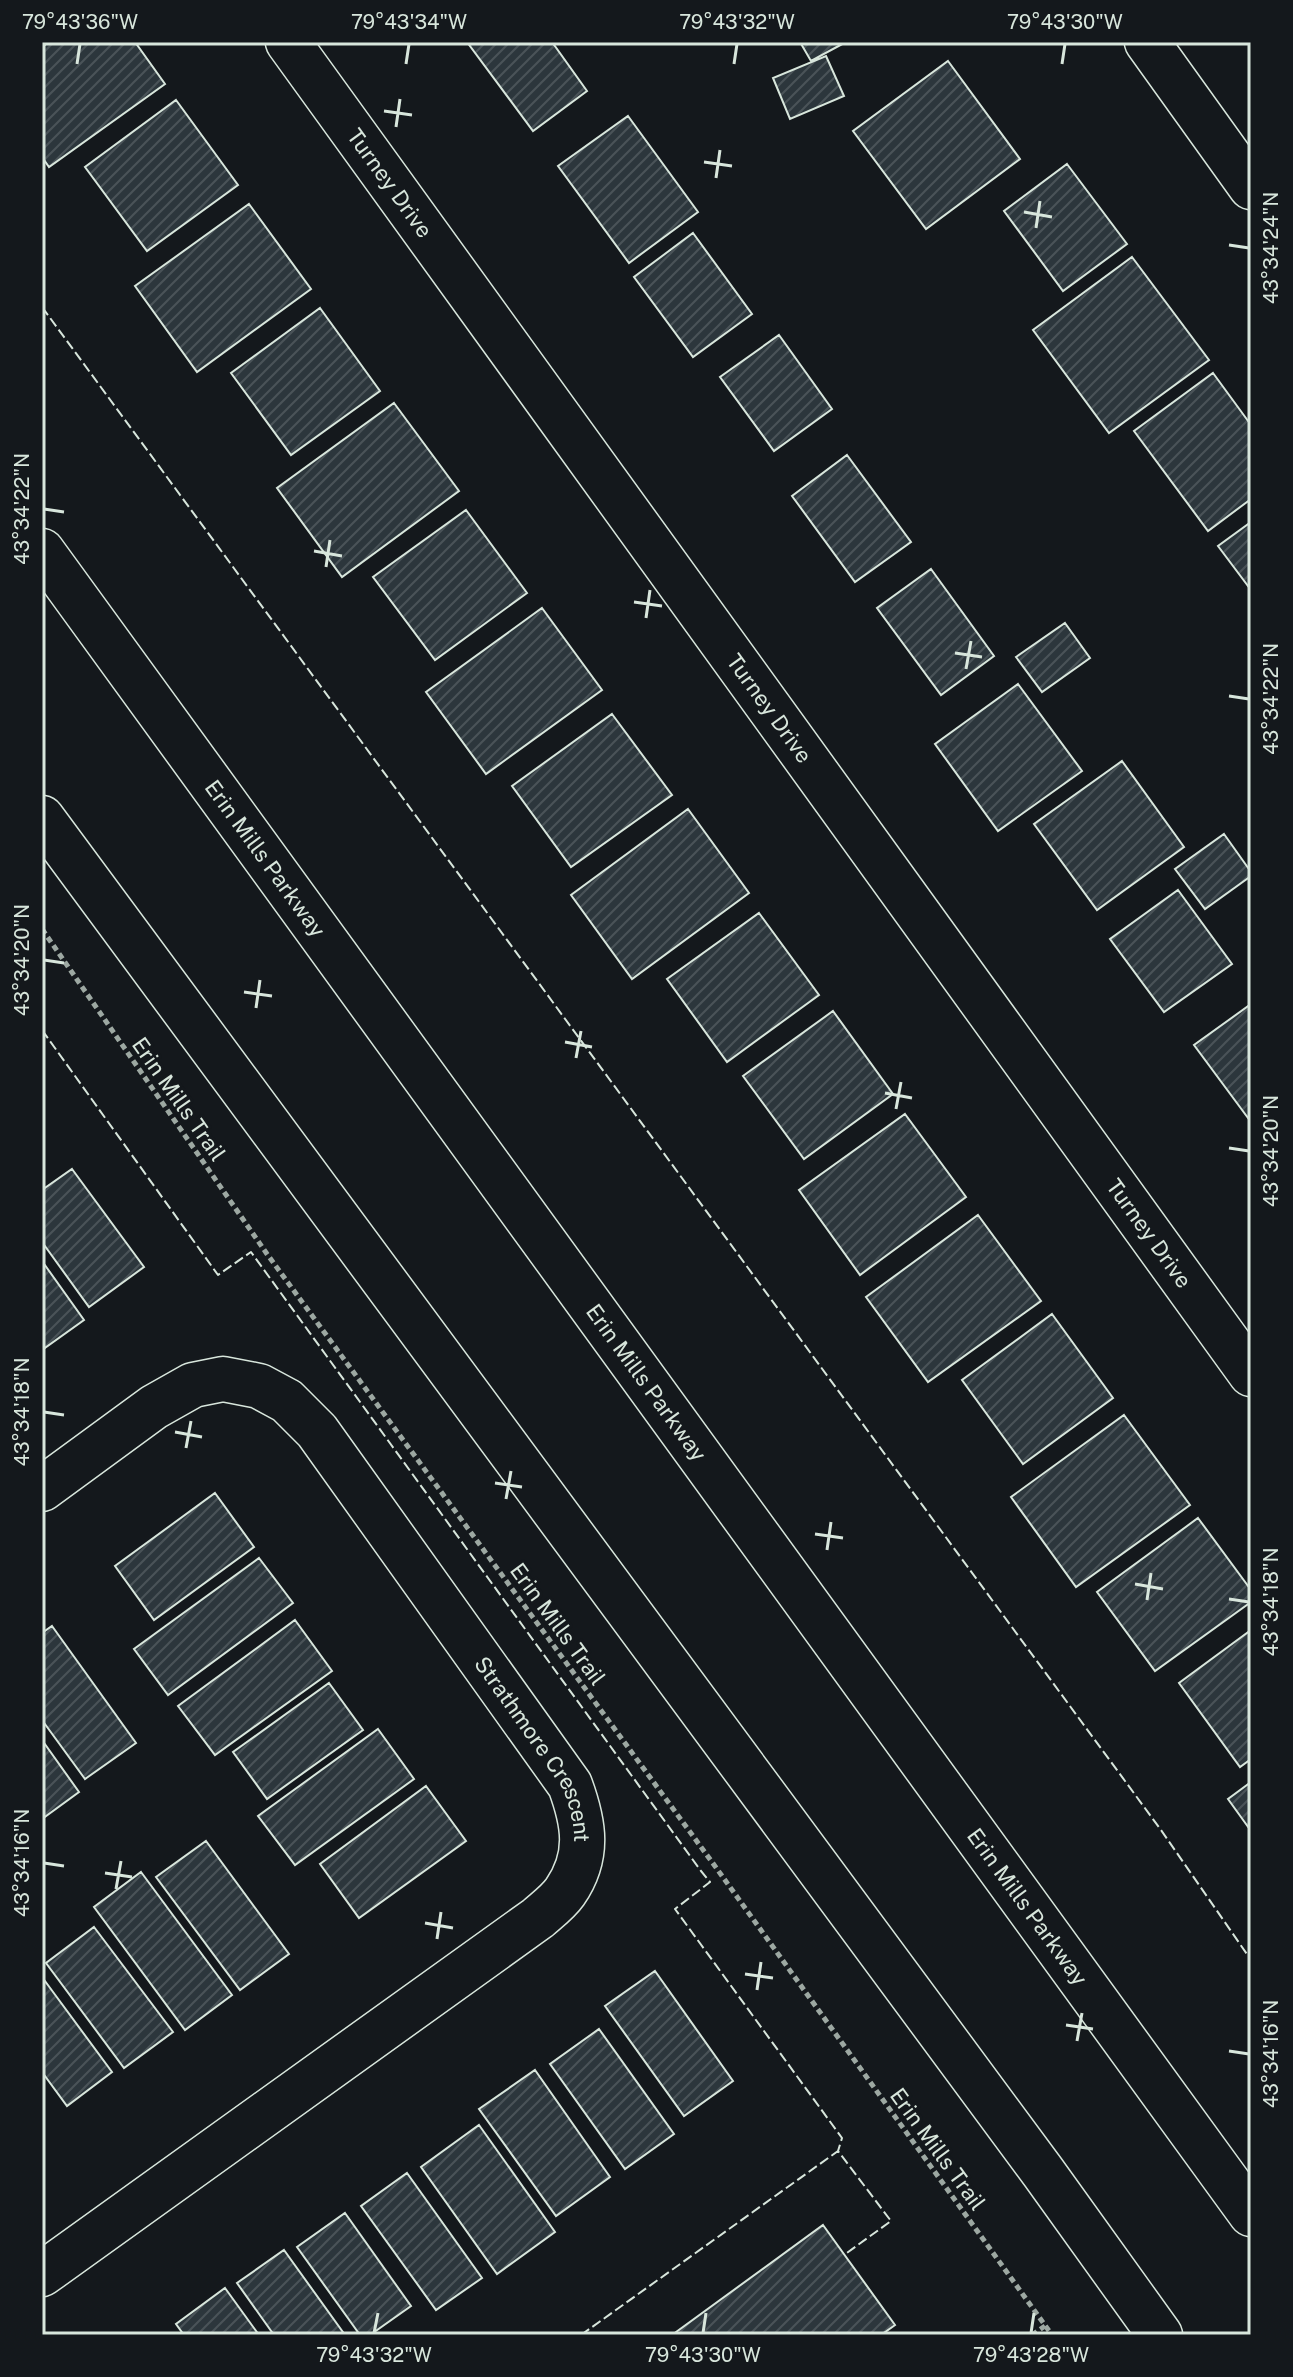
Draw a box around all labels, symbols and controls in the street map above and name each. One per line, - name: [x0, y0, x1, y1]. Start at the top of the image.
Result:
- text: 79°43'36"W: [22, 10, 138, 34]
- text: 79°43'34"W: [351, 10, 467, 34]
- text: 79°43'32"W: [679, 10, 795, 34]
- text: 79°43'30"W: [1007, 10, 1123, 34]
- street label: Turney Drive: [342, 123, 438, 243]
- text: 43°34'24"N: [1259, 192, 1283, 304]
- text: 43°34'22"N: [10, 453, 34, 565]
- text: 43°34'22"N: [1259, 643, 1283, 755]
- street label: Turney Drive: [722, 649, 818, 768]
- street label: Erin Mills Parkway: [200, 775, 331, 942]
- text: 43°34'20"N: [10, 904, 34, 1016]
- street label: Erin Mills Trail: [127, 1032, 231, 1166]
- text: 43°34'20"N: [1259, 1095, 1283, 1207]
- street label: Turney Drive: [1101, 1174, 1197, 1293]
- street label: Erin Mills Parkway: [581, 1299, 712, 1466]
- text: 43°34'18"N: [10, 1357, 34, 1467]
- text: 43°34'18"N: [1259, 1547, 1283, 1657]
- street label: Erin Mills Trail: [505, 1558, 611, 1690]
- street label: Strathmore Crescent: [469, 1651, 595, 1842]
- text: 43°34'16"N: [10, 1809, 34, 1917]
- street label: Erin Mills Parkway: [962, 1823, 1093, 1990]
- text: 43°34'16"N: [1259, 2000, 1283, 2108]
- street label: Erin Mills Trail: [885, 2083, 991, 2215]
- text: 79°43'32"W: [316, 2343, 432, 2367]
- text: 79°43'30"W: [645, 2343, 761, 2367]
- text: 79°43'28"W: [973, 2343, 1089, 2367]

